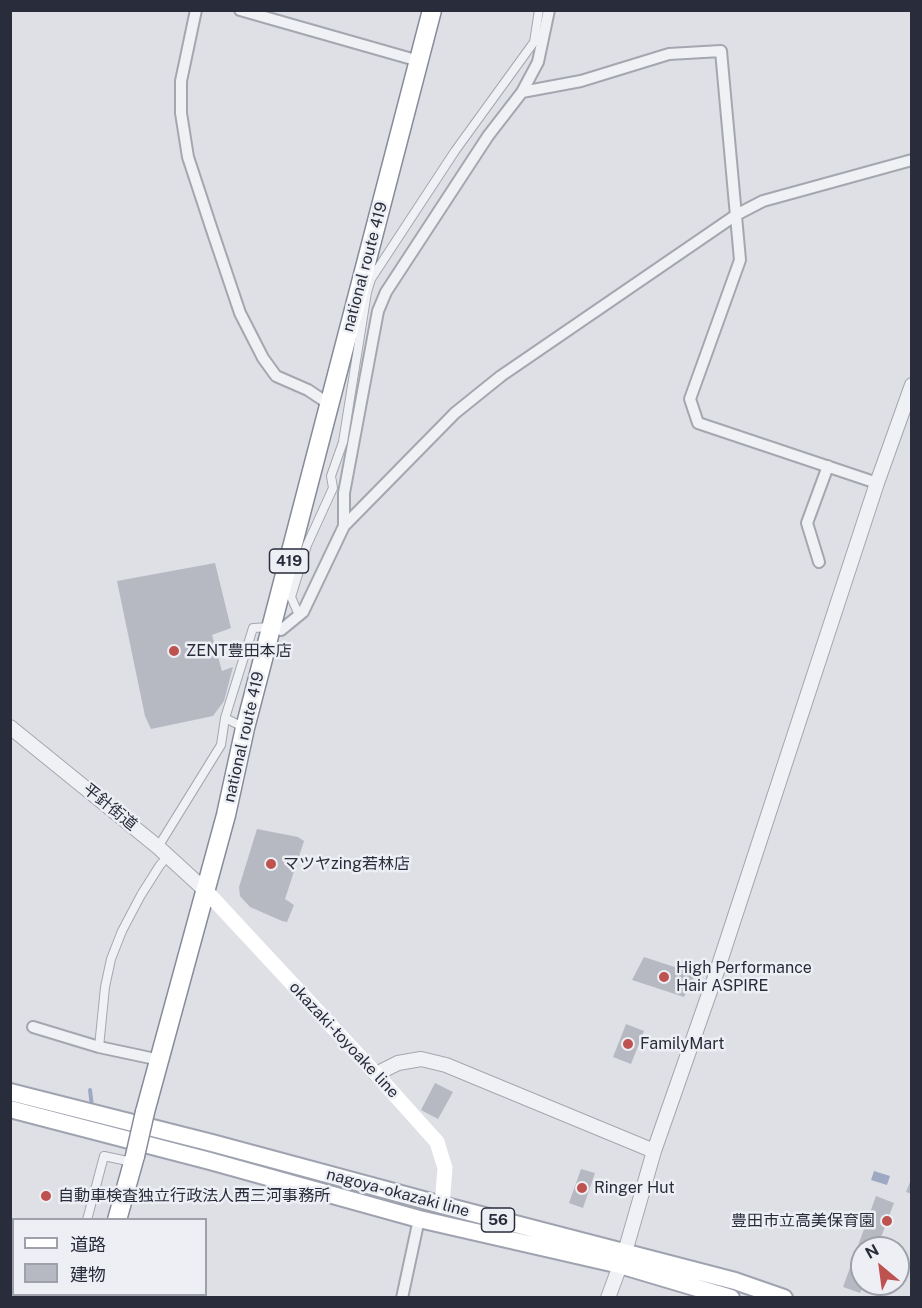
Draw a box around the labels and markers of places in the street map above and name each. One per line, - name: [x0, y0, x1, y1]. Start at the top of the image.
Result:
- place label: ZENT豊田本店: [186, 641, 292, 661]
- marker: ZENT豊田本店: [167, 644, 181, 658]
- place label: マツヤzing若林店: [283, 854, 410, 874]
- marker: マツヤzing若林店: [264, 857, 278, 871]
- place label: High Performance Hair ASPIRE: [676, 958, 812, 996]
- marker: High Performance Hair ASPIRE: [657, 970, 671, 984]
- place label: FamilyMart: [640, 1034, 724, 1054]
- marker: FamilyMart: [621, 1037, 635, 1051]
- place label: Ringer Hut: [594, 1178, 675, 1198]
- marker: Ringer Hut: [575, 1181, 589, 1195]
- place label: 自動車検査独立行政法人西三河事務所: [58, 1186, 330, 1206]
- marker: 自動車検査独立行政法人西三河事務所: [39, 1189, 53, 1203]
- place label: 豊田市立高美保育園: [731, 1211, 875, 1231]
- marker: 豊田市立高美保育園: [880, 1214, 894, 1228]

